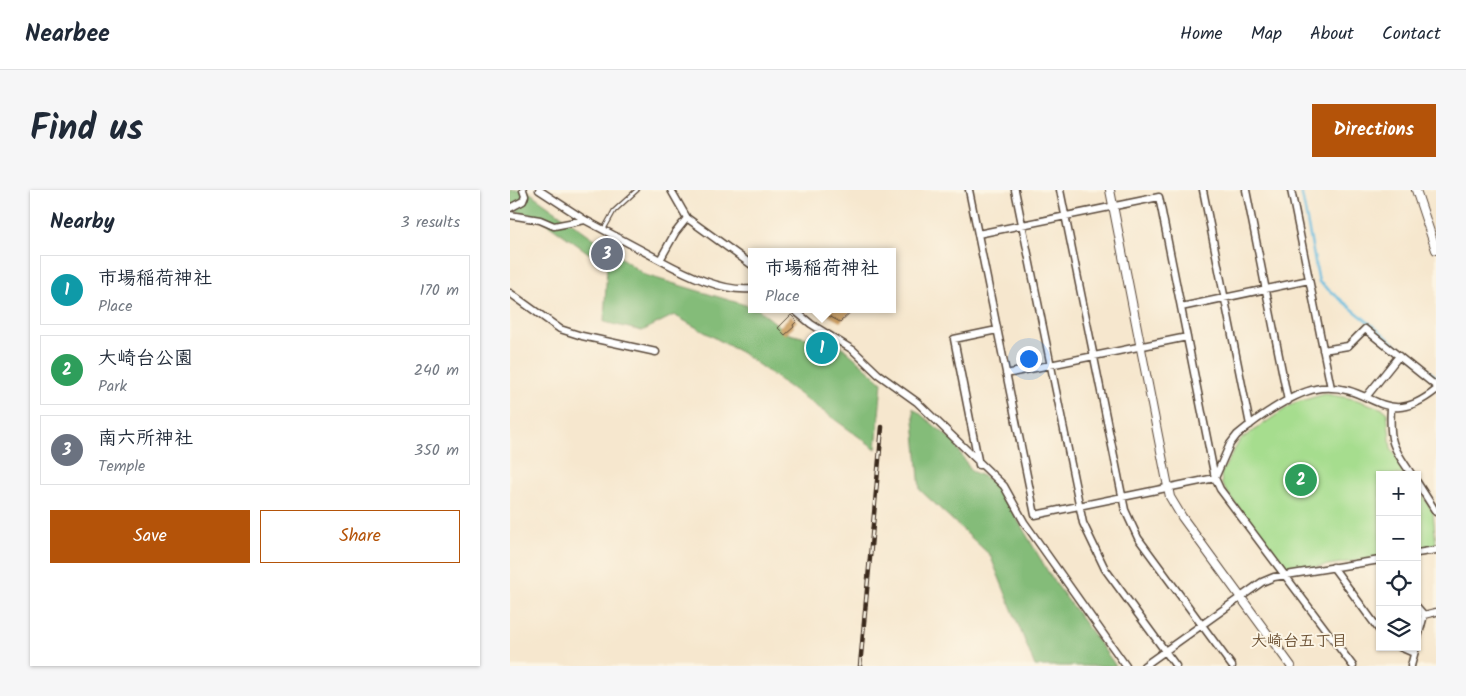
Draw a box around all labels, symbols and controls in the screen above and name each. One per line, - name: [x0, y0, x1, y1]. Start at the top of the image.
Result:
- text: Nearbee: [25, 15, 110, 54]
- text: Home: [1180, 20, 1223, 49]
- text: Map: [1251, 20, 1282, 49]
- text: About: [1310, 20, 1354, 49]
- text: Contact: [1382, 20, 1441, 49]
- text: Find us: [30, 102, 143, 158]
- button: Directions: [1312, 104, 1436, 157]
- text: Nearby: [50, 206, 115, 239]
- text: 3 results: [401, 210, 460, 235]
- pin: 3: [591, 235, 623, 273]
- popup: [748, 248, 896, 313]
- text: 市場稲荷神社: [765, 254, 879, 284]
- text: 市場稲荷神社: [98, 264, 212, 294]
- text: 1: [65, 278, 69, 303]
- text: 170 m: [419, 278, 459, 303]
- text: Place: [765, 284, 799, 309]
- text: Place: [98, 294, 132, 319]
- pin: 1: [806, 329, 838, 367]
- text: 大崎台公園: [98, 344, 193, 374]
- your location: [1016, 346, 1042, 372]
- text: 2: [62, 358, 72, 383]
- text: 240 m: [414, 358, 459, 383]
- text: Park: [98, 374, 127, 399]
- text: 南六所神社: [98, 424, 193, 454]
- text: 3: [63, 438, 71, 463]
- text: 350 m: [414, 438, 459, 463]
- text: Temple: [98, 454, 145, 479]
- pin: 2: [1285, 461, 1317, 499]
- map controls: [1376, 471, 1421, 651]
- button: +: [1376, 471, 1421, 516]
- button: Save: [50, 510, 250, 563]
- button: Share: [260, 510, 460, 563]
- button: −: [1376, 516, 1421, 561]
- button: locate: [1376, 561, 1421, 606]
- button: layers: [1376, 606, 1421, 651]
- district label: 大崎台五丁目: [1251, 629, 1347, 654]

